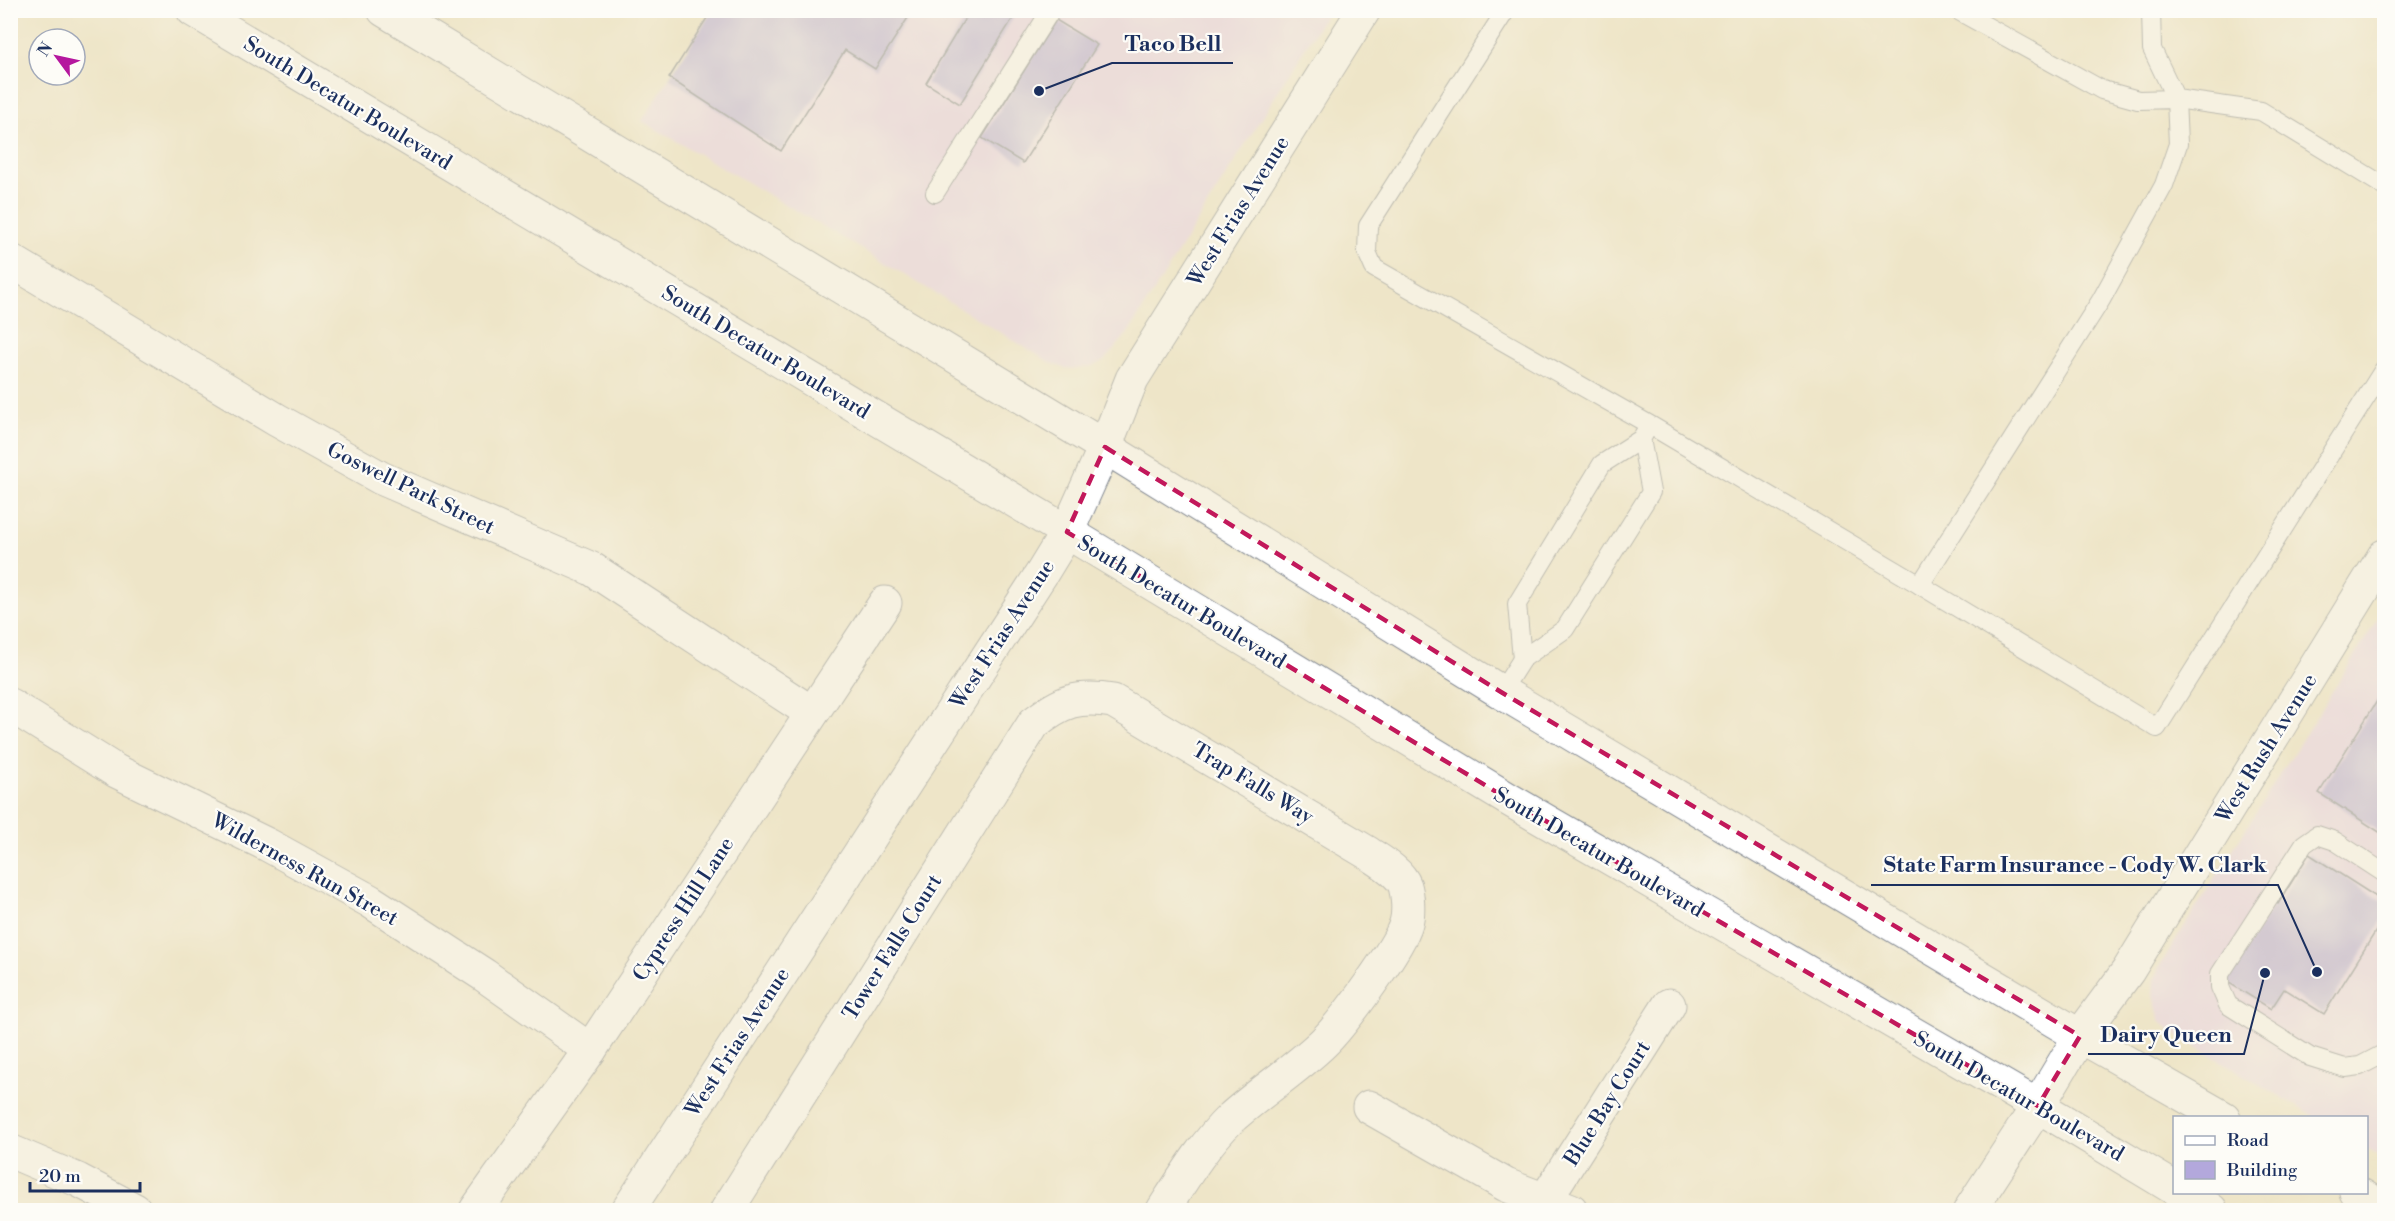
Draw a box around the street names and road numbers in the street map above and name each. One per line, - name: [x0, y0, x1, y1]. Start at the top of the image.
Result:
- street label: South Decatur Boulevard: [239, 31, 456, 176]
- street label: West Frias Avenue: [1182, 131, 1296, 293]
- street label: South Decatur Boulevard: [657, 280, 874, 425]
- street label: Goswell Park Street: [322, 437, 499, 541]
- street label: South Decatur Boulevard: [1073, 530, 1290, 675]
- street label: West Frias Avenue: [944, 555, 1061, 715]
- street label: West Rush Avenue: [2210, 669, 2323, 829]
- street label: Trap Falls Way: [1187, 737, 1319, 831]
- street label: South Decatur Boulevard: [1489, 782, 1708, 924]
- street label: Wilderness Run Street: [206, 807, 403, 932]
- street label: Cypress Hill Lane: [628, 833, 740, 987]
- street label: Tower Falls Court: [838, 869, 948, 1025]
- street label: West Frias Avenue: [679, 963, 796, 1123]
- street label: South Decatur Boulevard: [1909, 1026, 2128, 1168]
- street label: Blue Bay Court: [1558, 1036, 1657, 1172]

